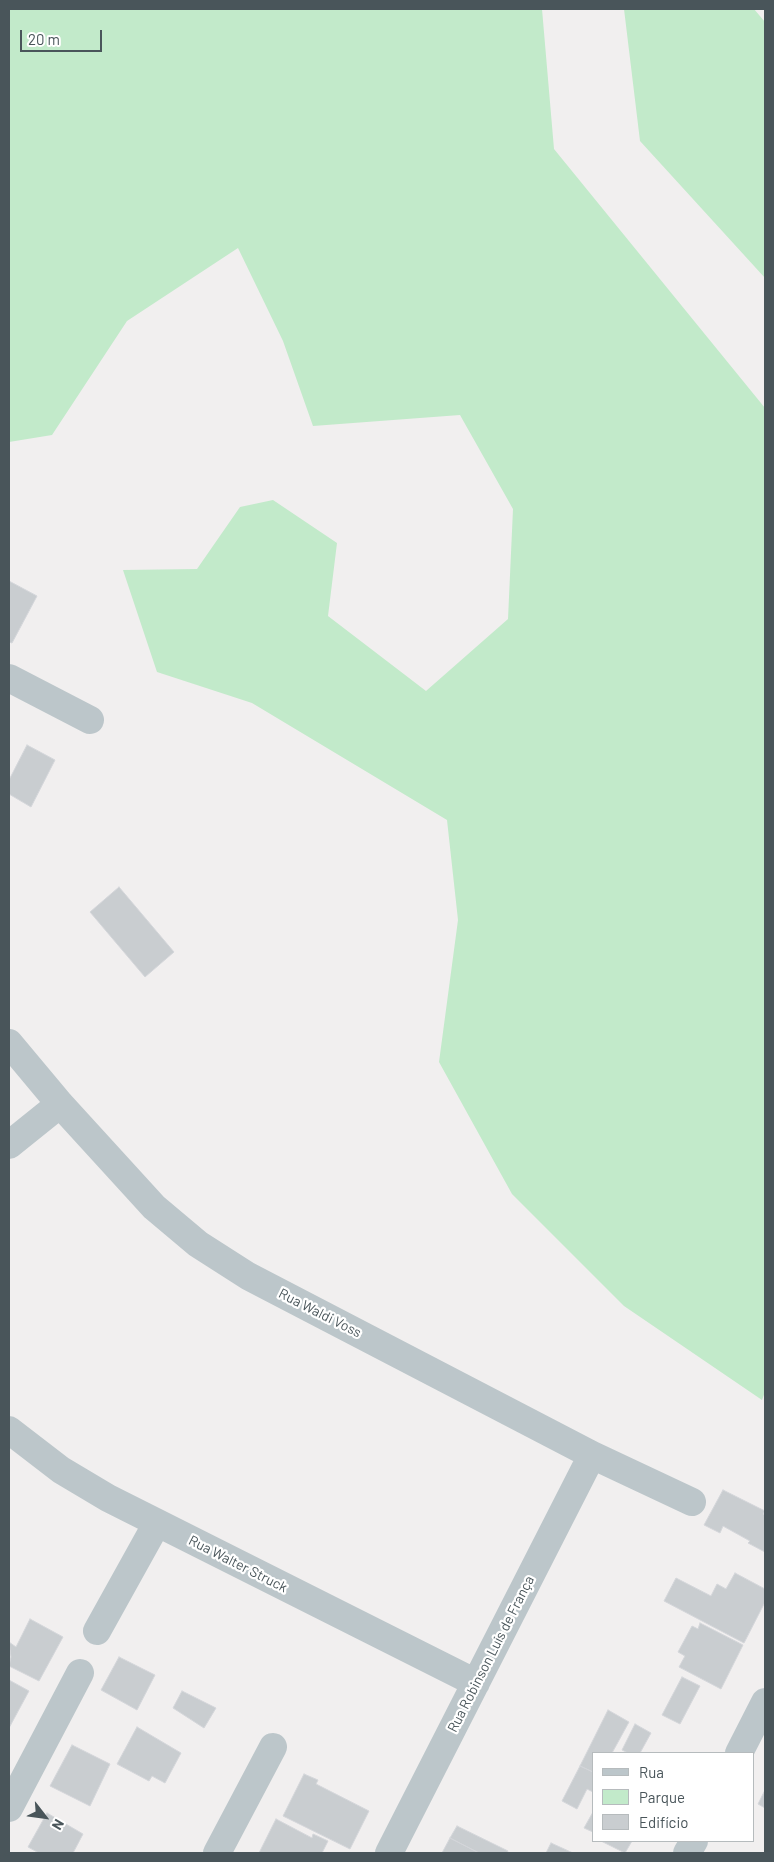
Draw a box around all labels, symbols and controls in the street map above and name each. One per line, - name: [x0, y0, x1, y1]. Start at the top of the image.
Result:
- scale bar: [22, 20, 105, 52]
- text: 20 m: [28, 30, 60, 48]
- street label: Rua Waldi Voss: [276, 1285, 364, 1341]
- street label: Rua Walter Struck: [186, 1532, 290, 1596]
- street label: Rua Robinson Luís de França: [444, 1573, 538, 1735]
- legend: [592, 1752, 754, 1842]
- text: Rua: [639, 1763, 664, 1781]
- text: Parque: [639, 1788, 685, 1806]
- north arrow: [20, 1792, 70, 1842]
- text: Edifício: [639, 1813, 688, 1831]
- text: N: [49, 1816, 68, 1833]

